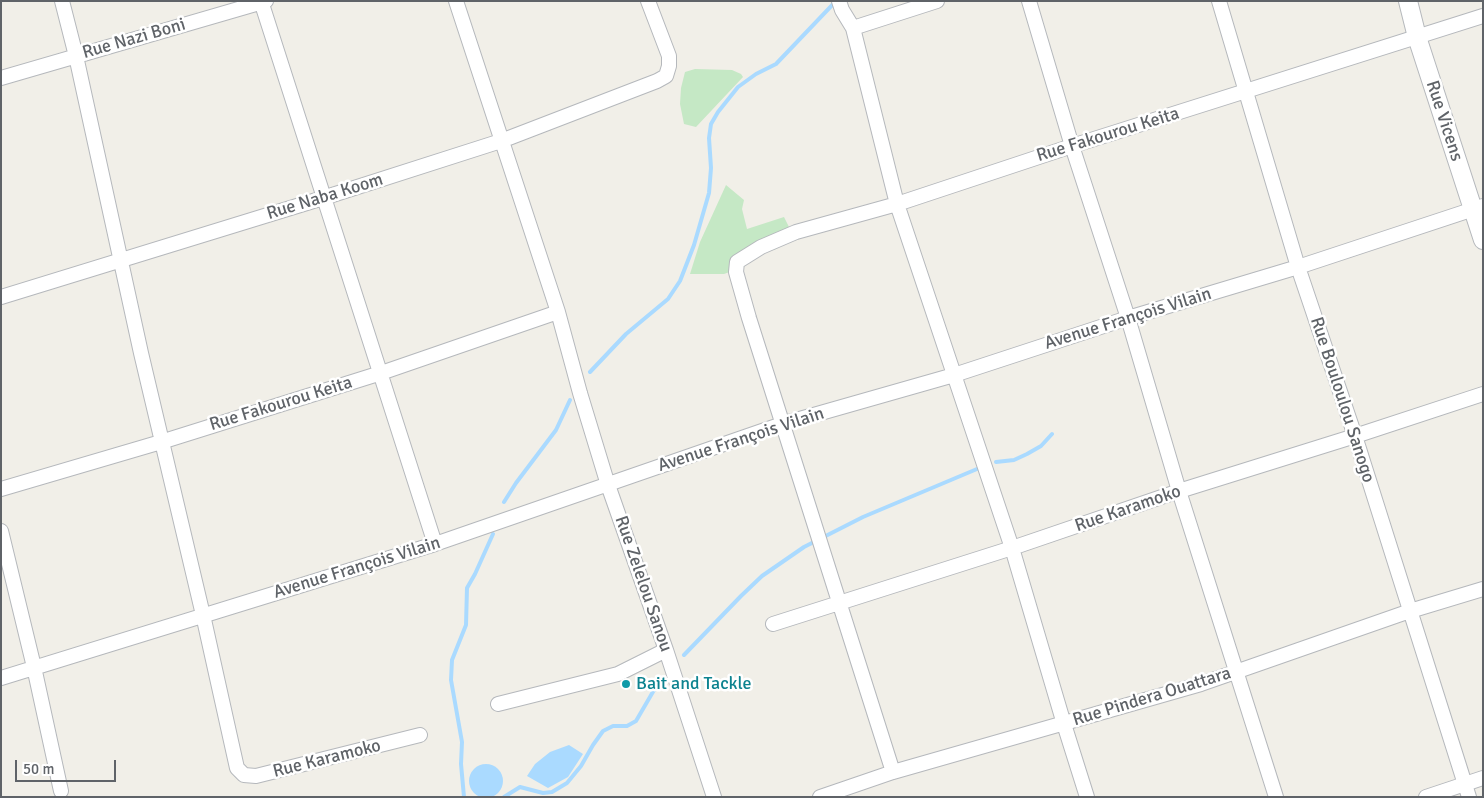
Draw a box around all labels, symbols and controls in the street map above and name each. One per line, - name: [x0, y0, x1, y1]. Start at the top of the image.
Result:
- street label: Rue Nazi Boni: [80, 14, 188, 64]
- street label: Rue Vicens: [1421, 78, 1467, 164]
- street label: Rue Fakourou Keita: [1034, 103, 1182, 167]
- street label: Rue Naba Koom: [264, 169, 386, 225]
- street label: Avenue François Vilain: [1042, 283, 1214, 355]
- street label: Rue Bouloulou Sanogo: [1305, 314, 1379, 486]
- street label: Rue Fakourou Keita: [207, 372, 355, 436]
- street label: Avenue François Vilain: [655, 403, 827, 477]
- street label: Rue Karamoko: [1072, 481, 1184, 537]
- street label: Rue Zelelou Sanou: [610, 513, 676, 655]
- street label: Avenue François Vilain: [271, 532, 443, 604]
- street label: Rue Pindera Ouattara: [1070, 663, 1234, 731]
- place label: Bait and Tackle: [636, 673, 751, 695]
- marker: Bait and Tackle: [620, 678, 632, 690]
- street label: Rue Karamoko: [271, 735, 383, 783]
- scale bar: [18, 750, 119, 782]
- text: 50 m: [23, 760, 54, 778]

